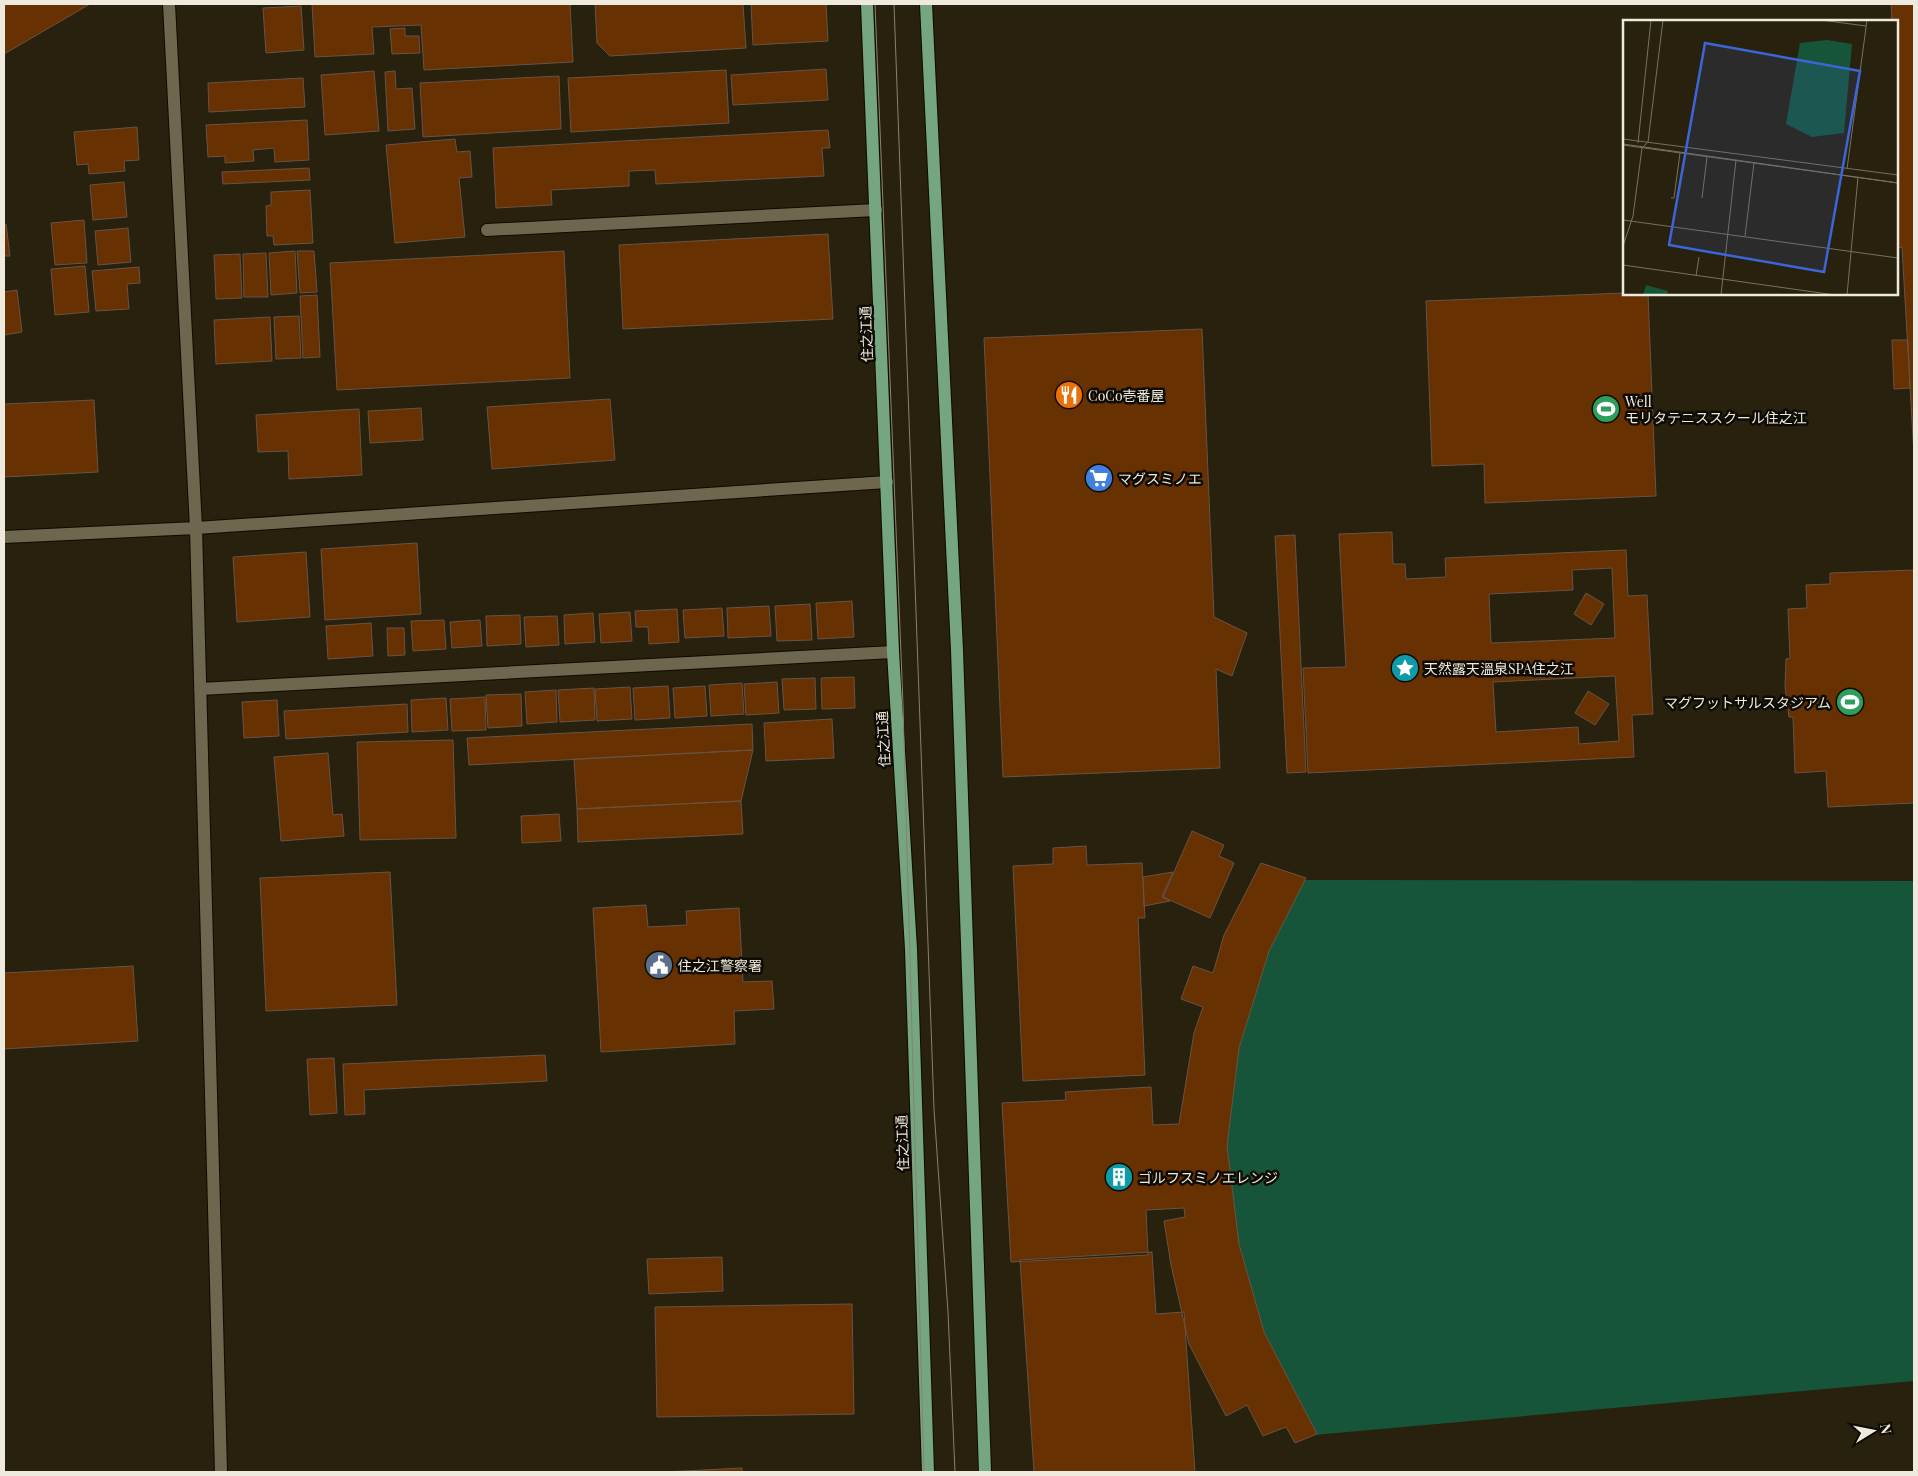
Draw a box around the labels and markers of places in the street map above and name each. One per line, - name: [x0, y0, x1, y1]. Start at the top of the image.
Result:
- restaurant icon: CoCo壱番屋: [1054, 380, 1084, 410]
- place label: CoCo壱番屋: [1088, 386, 1165, 405]
- place label: Well モリタテニススクール住之江: [1624, 392, 1807, 427]
- sports icon: Well モリタテニススクール住之江: [1591, 394, 1621, 424]
- supermarket icon: マグスミノエ: [1084, 463, 1114, 493]
- place label: マグスミノエ: [1118, 469, 1202, 488]
- place icon: 天然露天溫泉SPA住之江: [1390, 653, 1420, 683]
- place label: 天然露天溫泉SPA住之江: [1424, 659, 1574, 678]
- sports icon: マグフットサルスタジアム: [1835, 687, 1865, 717]
- place label: マグフットサルスタジアム: [1664, 693, 1831, 712]
- public building icon: 住之江警察署: [644, 950, 674, 980]
- place label: 住之江警察署: [678, 956, 762, 975]
- building icon: ゴルフスミノエレンジ: [1104, 1162, 1134, 1192]
- place label: ゴルフスミノエレンジ: [1138, 1168, 1278, 1187]

